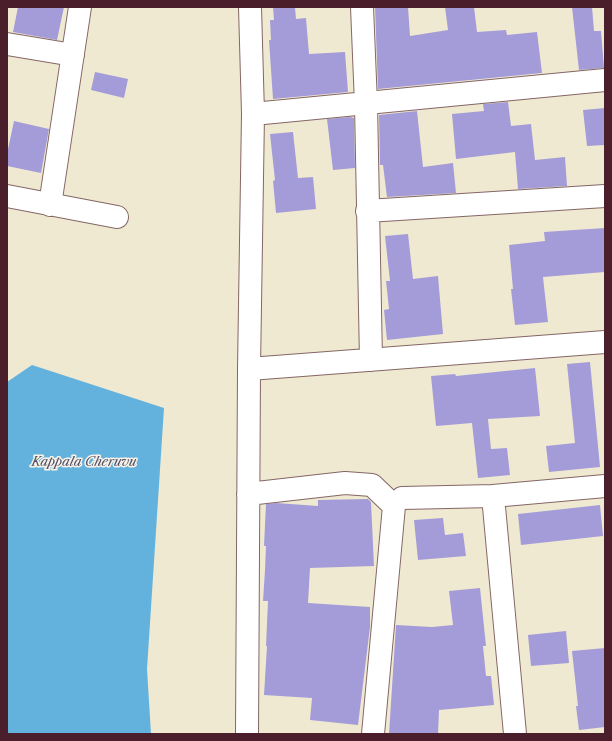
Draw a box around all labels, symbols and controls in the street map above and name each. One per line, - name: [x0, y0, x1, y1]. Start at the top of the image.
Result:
- water label: Kappala Cheruvu: [32, 454, 136, 470]

